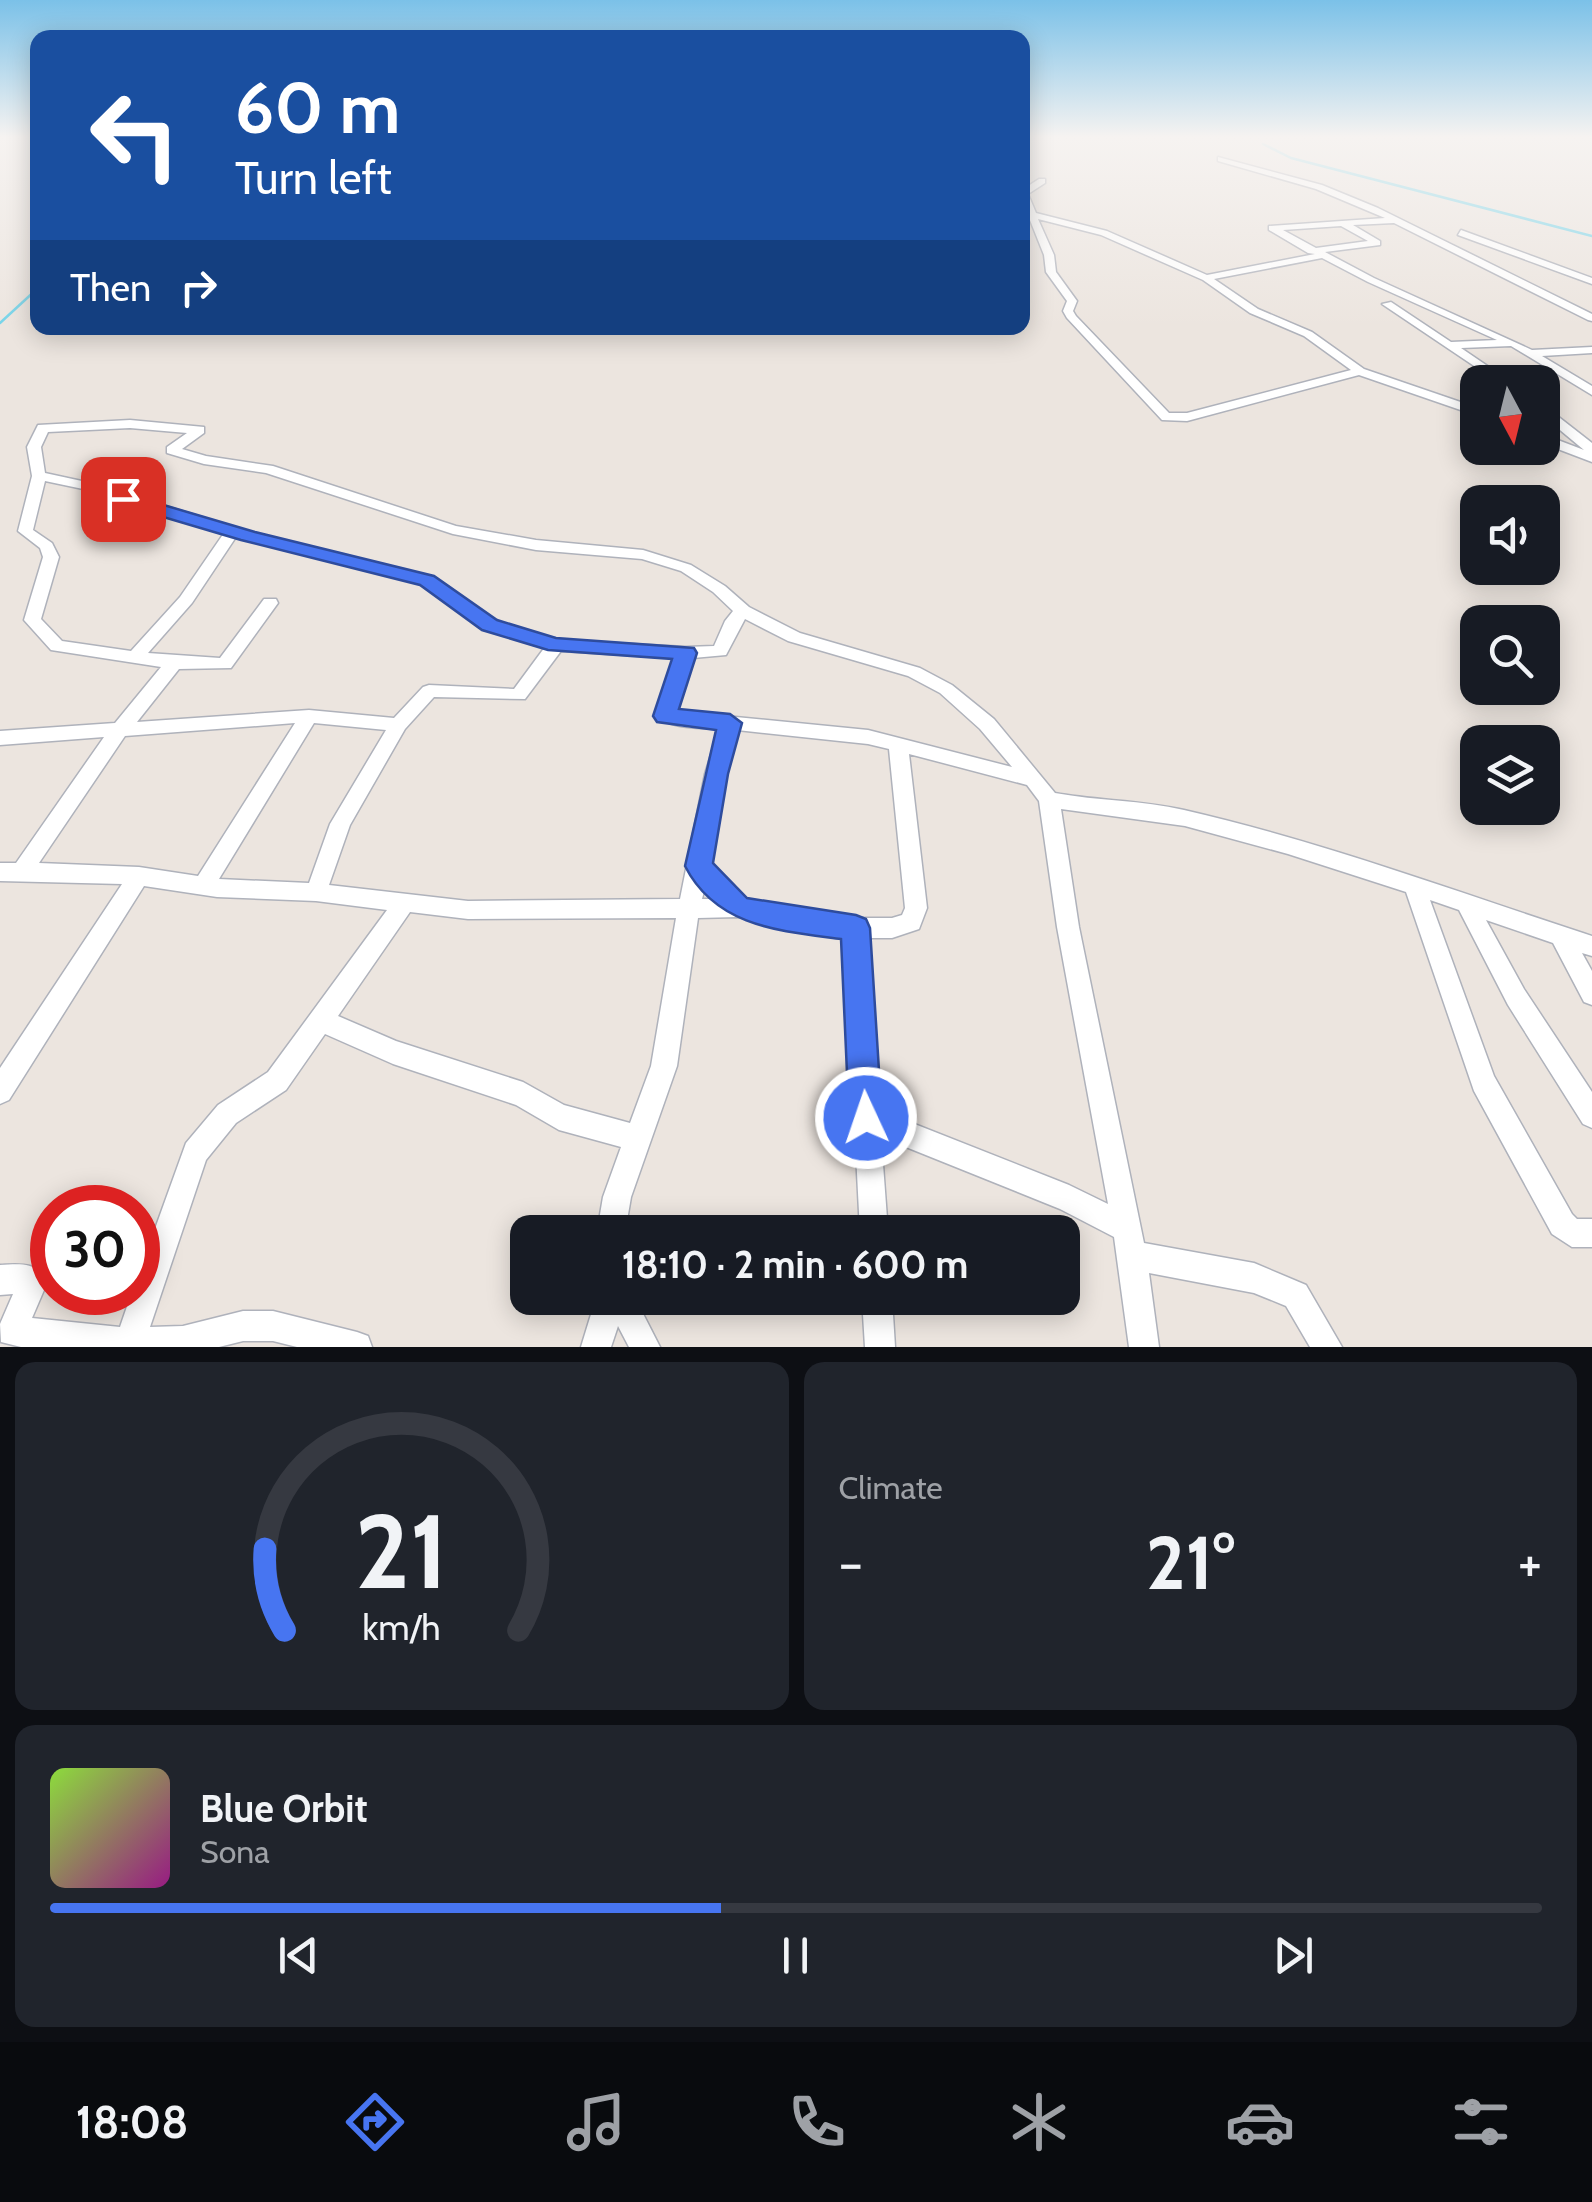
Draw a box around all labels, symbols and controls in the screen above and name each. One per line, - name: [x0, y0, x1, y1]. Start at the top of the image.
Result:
- text: 60 m: [235, 65, 400, 151]
- icon: left: [70, 70, 200, 200]
- text: Turn left: [235, 151, 392, 205]
- icon: right: [171, 260, 226, 315]
- text: Then: [70, 264, 151, 311]
- north arrow: [1460, 365, 1560, 465]
- map controls: [1460, 365, 1560, 825]
- pin: [81, 457, 166, 542]
- icon: arrive: [96, 472, 151, 527]
- button: sound: [1460, 485, 1560, 585]
- button: search: [1460, 605, 1560, 705]
- button: layers: [1460, 725, 1560, 825]
- position arrow: [814, 1066, 918, 1170]
- speed limit sign: 30: [30, 1185, 160, 1315]
- text: 18:10 · 2 min · 600 m: [622, 1241, 968, 1288]
- text: Climate: [839, 1468, 943, 1507]
- text: 21: [355, 1488, 448, 1614]
- text: 21°: [1146, 1517, 1235, 1608]
- text: −: [839, 1529, 863, 1596]
- text: +: [1518, 1529, 1542, 1596]
- text: km/h: [363, 1606, 441, 1649]
- text: Blue Orbit: [200, 1785, 368, 1832]
- text: Sona: [200, 1832, 270, 1871]
- icon: previous: [271, 1928, 326, 1983]
- icon: pause: [768, 1928, 823, 1983]
- icon: next: [1266, 1928, 1321, 1983]
- icon: directions: [340, 2087, 410, 2157]
- icon: music: [561, 2087, 631, 2157]
- icon: phone: [782, 2087, 852, 2157]
- icon: climate: [1004, 2087, 1074, 2157]
- icon: car: [1225, 2087, 1295, 2157]
- icon: filters: [1446, 2087, 1516, 2157]
- text: 18:08: [76, 2095, 188, 2149]

